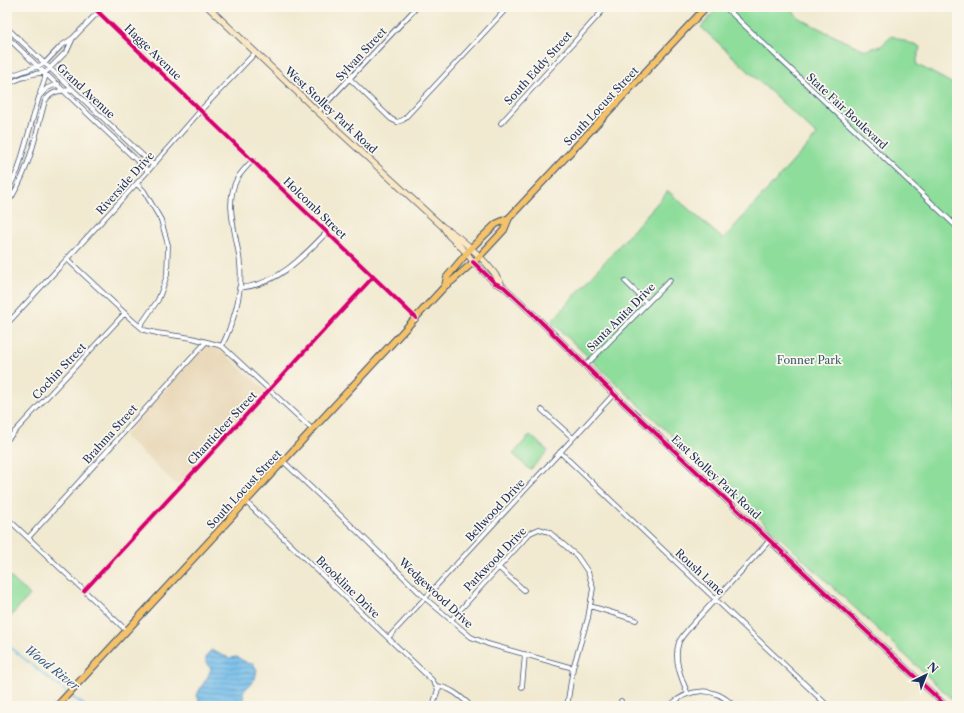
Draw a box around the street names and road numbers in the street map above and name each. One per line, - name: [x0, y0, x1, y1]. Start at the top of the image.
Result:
- street label: Hagge Avenue: [121, 21, 185, 83]
- street label: Sylvan Street: [333, 24, 389, 84]
- street label: South Eddy Street: [501, 28, 575, 108]
- street label: Grand Avenue: [54, 61, 118, 121]
- street label: West Stolley Park Road: [281, 63, 380, 157]
- street label: South Locust Street: [561, 63, 641, 148]
- street label: State Fair Boulevard: [804, 70, 891, 152]
- street label: Riverside Drive: [93, 149, 157, 217]
- street label: Holcomb Street: [280, 174, 350, 242]
- street label: Santa Anita Drive: [584, 280, 658, 354]
- street label: Cochin Street: [29, 340, 89, 402]
- street label: Chanticleer Street: [184, 388, 260, 468]
- street label: Brahma Street: [80, 401, 140, 467]
- street label: East Stolley Park Road: [668, 432, 764, 522]
- street label: South Locust Street: [204, 446, 284, 531]
- street label: Bellwood Drive: [462, 476, 528, 544]
- street label: Parkwood Drive: [461, 524, 529, 594]
- street label: Roush Lane: [673, 546, 727, 598]
- street label: Brookline Drive: [313, 553, 383, 621]
- street label: Wedgewood Drive: [395, 554, 476, 631]

